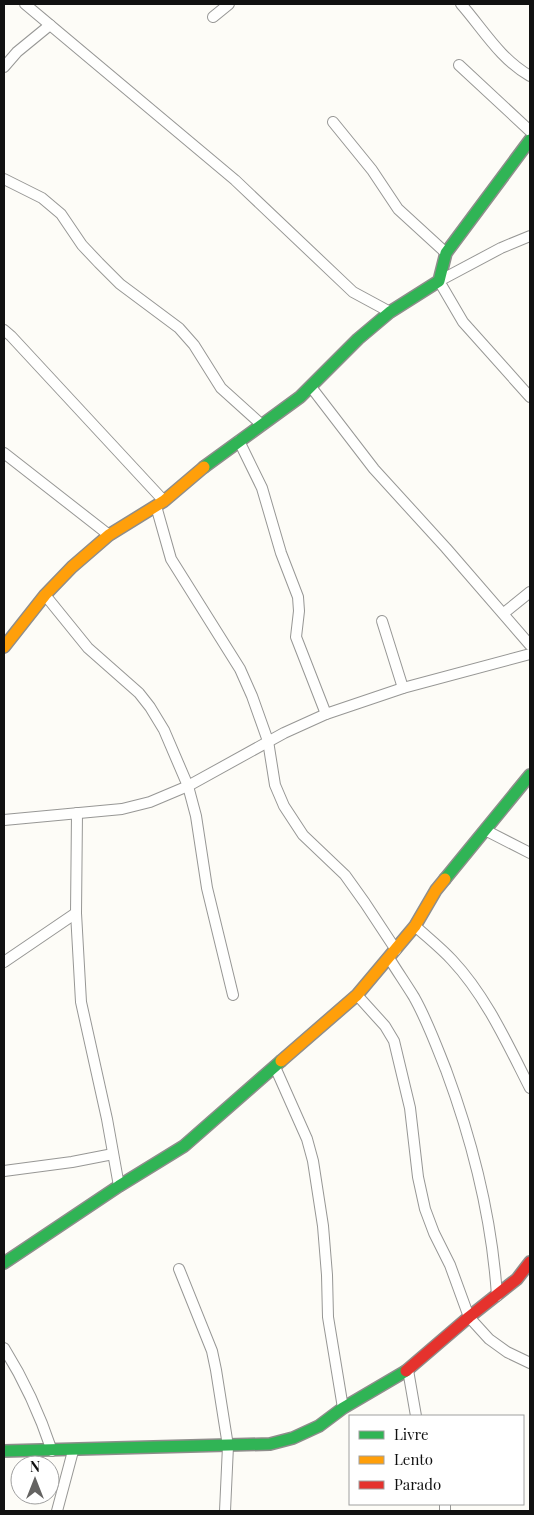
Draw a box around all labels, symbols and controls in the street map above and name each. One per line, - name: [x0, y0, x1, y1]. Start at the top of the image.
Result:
- legend: [349, 1415, 524, 1505]
- text: Livre: [394, 1424, 429, 1444]
- text: Lento: [394, 1449, 433, 1469]
- north arrow: [10, 1455, 60, 1505]
- text: N: [30, 1457, 40, 1476]
- text: Parado: [394, 1474, 441, 1494]

